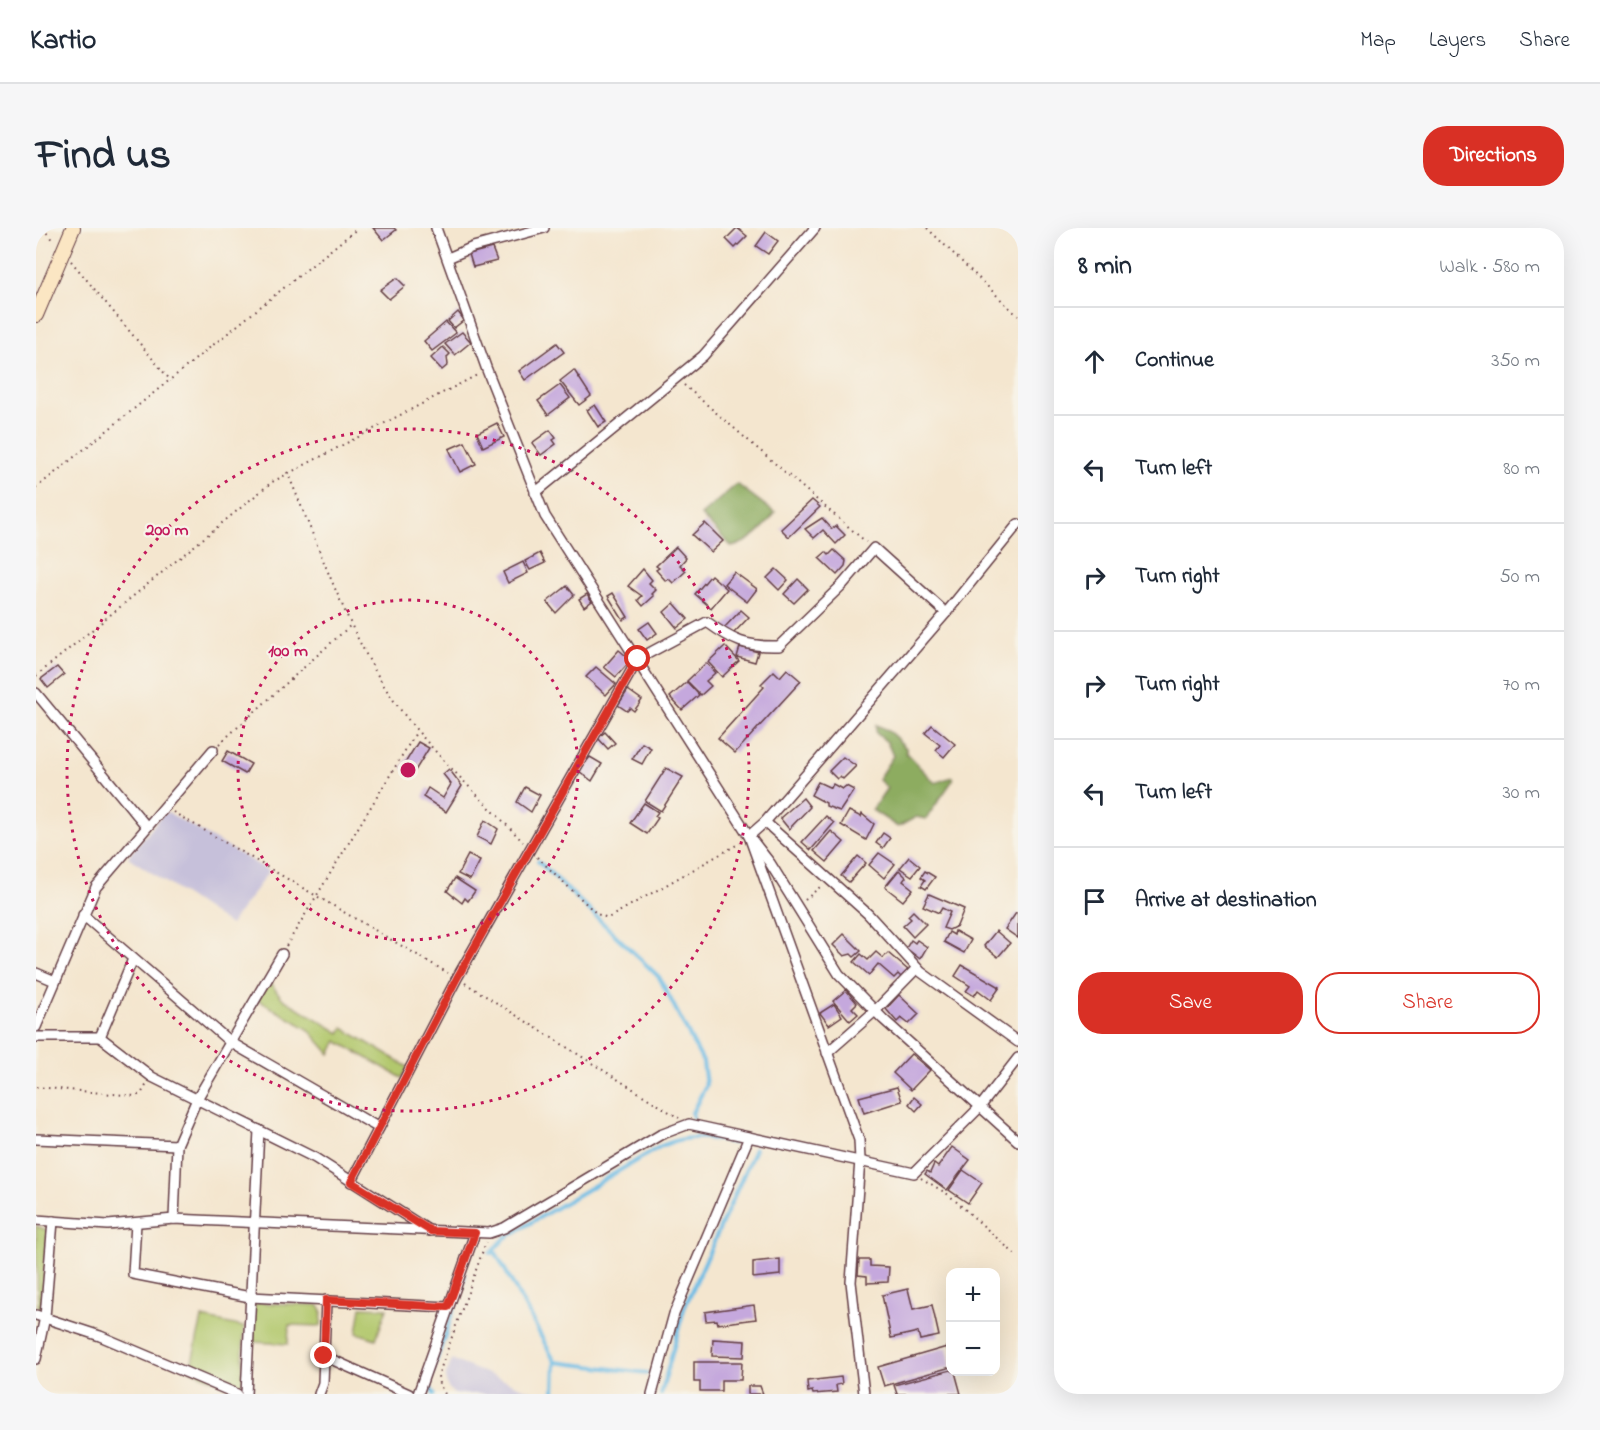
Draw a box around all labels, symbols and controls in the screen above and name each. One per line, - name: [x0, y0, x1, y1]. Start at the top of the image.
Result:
- text: Kartio: [30, 21, 96, 62]
- text: Map: [1360, 26, 1396, 56]
- text: Layers: [1429, 26, 1486, 56]
- text: Share: [1519, 26, 1570, 56]
- text: Find us: [36, 126, 171, 187]
- button: Directions: [1423, 126, 1564, 186]
- text: 8 min: [1078, 248, 1132, 286]
- text: Walk · 580 m: [1439, 253, 1540, 282]
- icon: ahead: [1078, 345, 1111, 378]
- text: Continue: [1135, 345, 1214, 377]
- text: 350 m: [1491, 347, 1540, 376]
- icon: left: [1078, 453, 1111, 486]
- text: Turn left: [1135, 453, 1212, 485]
- text: 80 m: [1503, 455, 1540, 484]
- text: 200 m: [145, 518, 189, 544]
- icon: right: [1078, 561, 1111, 594]
- text: Turn right: [1135, 561, 1220, 593]
- text: 50 m: [1499, 563, 1540, 592]
- text: 100 m: [268, 639, 308, 665]
- route start: [624, 645, 650, 671]
- icon: right: [1078, 669, 1111, 702]
- text: Turn right: [1135, 669, 1220, 701]
- text: 70 m: [1503, 671, 1540, 700]
- centre of rings: [398, 760, 418, 780]
- icon: left: [1078, 777, 1111, 810]
- text: Turn left: [1135, 777, 1212, 809]
- text: 30 m: [1503, 779, 1540, 808]
- icon: arrive: [1078, 885, 1111, 918]
- text: Arrive at destination: [1135, 885, 1317, 917]
- button: Save: [1078, 972, 1303, 1034]
- button: Share: [1315, 972, 1540, 1034]
- map controls: [946, 1268, 1000, 1376]
- button: +: [946, 1268, 1000, 1322]
- button: −: [946, 1322, 1000, 1376]
- route end: [310, 1342, 336, 1368]

